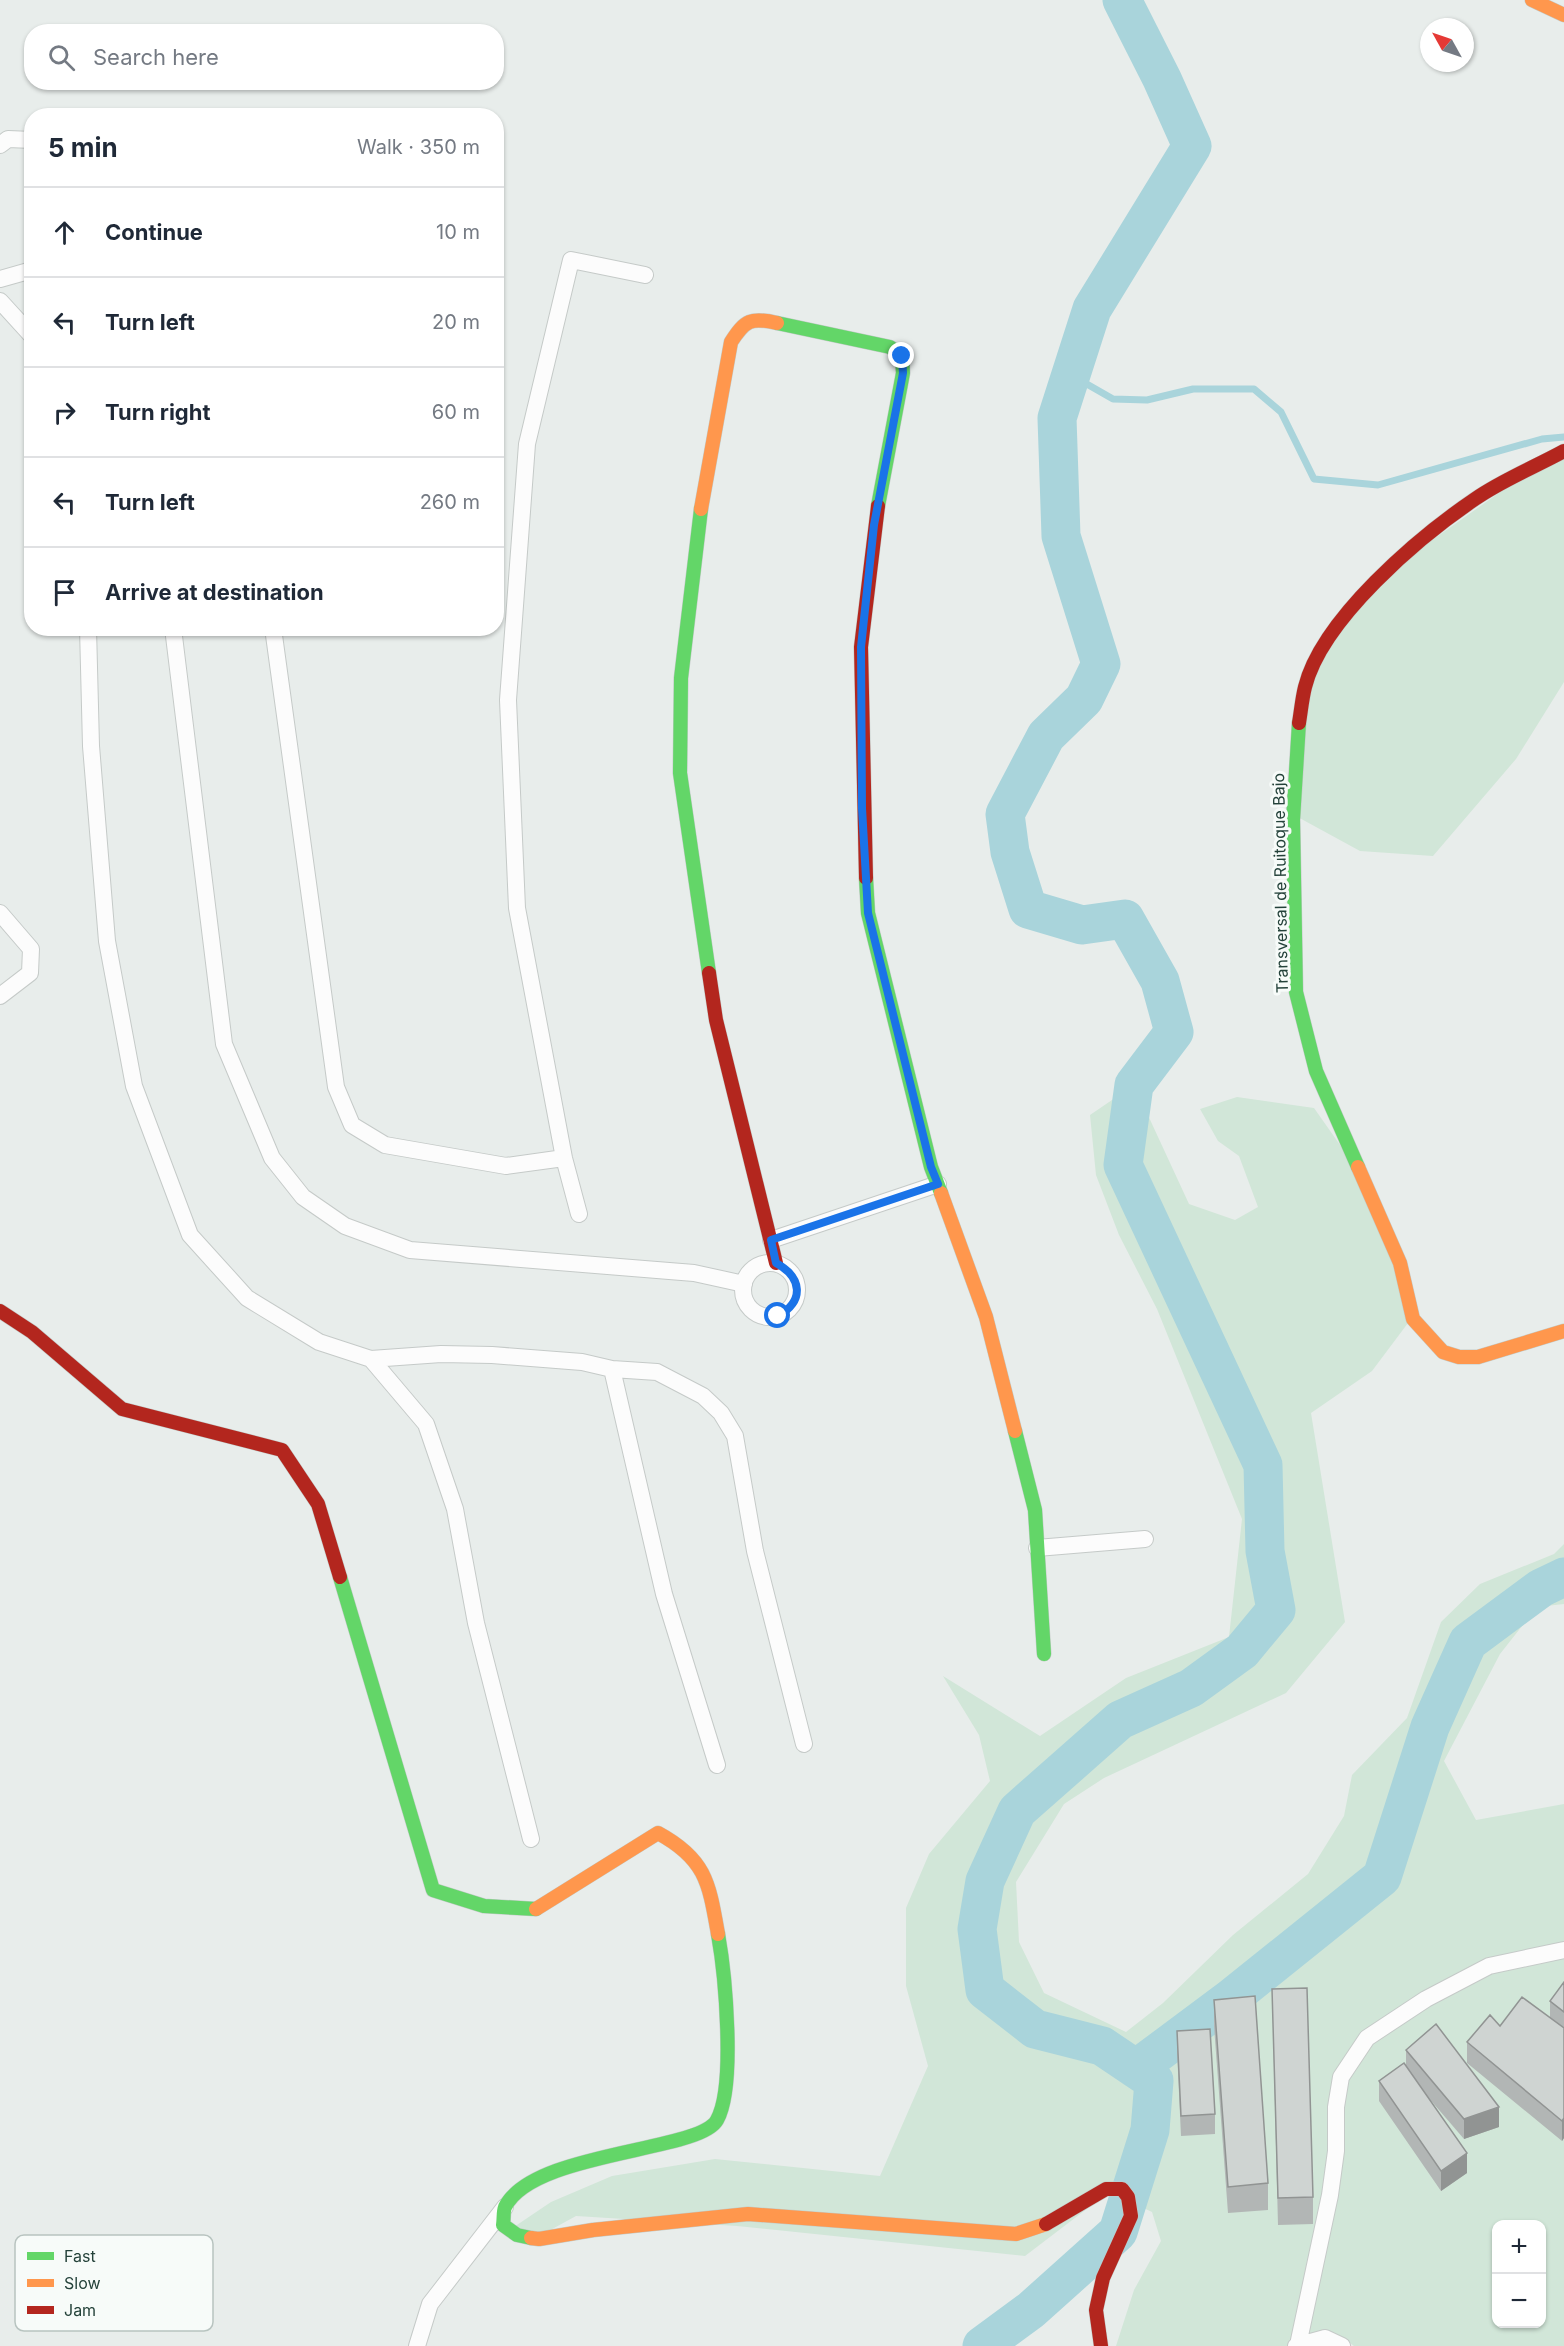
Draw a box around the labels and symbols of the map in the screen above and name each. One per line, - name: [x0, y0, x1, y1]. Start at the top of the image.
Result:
- north arrow: [1420, 18, 1474, 72]
- route end: [888, 342, 914, 368]
- street label: Transversal de Ruitoque Bajo: [1268, 773, 1292, 993]
- route start: [764, 1302, 790, 1328]
- legend: [15, 2235, 213, 2331]
- text: Fast: [64, 2246, 96, 2266]
- text: Slow: [64, 2273, 101, 2293]
- text: Jam: [64, 2300, 96, 2320]

